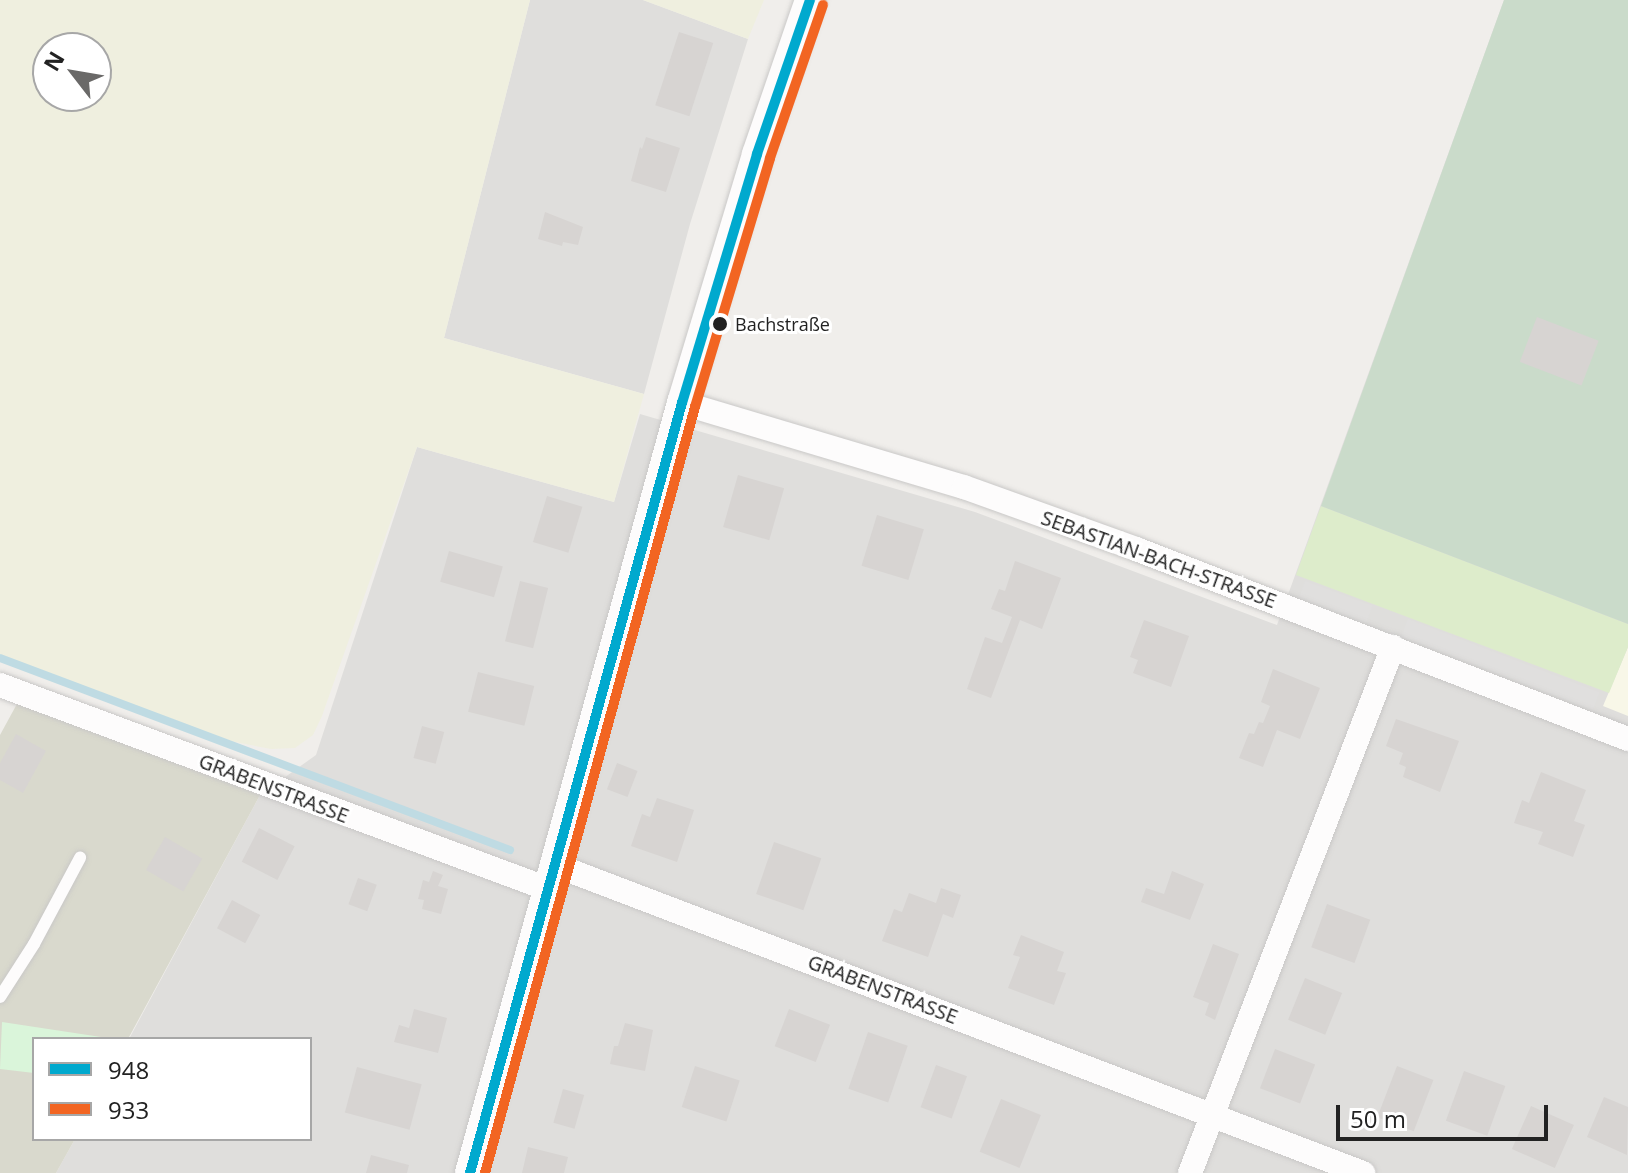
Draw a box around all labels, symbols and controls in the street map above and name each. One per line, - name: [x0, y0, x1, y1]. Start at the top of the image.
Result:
- north arrow: [32, 32, 112, 112]
- text: N: [36, 45, 71, 76]
- place label: Bachstraße: [735, 313, 830, 335]
- marker: Bachstraße: [712, 316, 728, 332]
- street label: SEBASTIAN-BACH-STRASSE: [1038, 505, 1280, 613]
- street label: GRABENSTRASSE: [196, 748, 352, 828]
- street label: GRABENSTRASSE: [805, 949, 961, 1029]
- legend: [32, 1037, 312, 1141]
- text: 948: [108, 1053, 149, 1086]
- scale bar: [1340, 1089, 1552, 1139]
- text: 933: [108, 1093, 149, 1126]
- text: 50 m: [1350, 1102, 1406, 1135]

